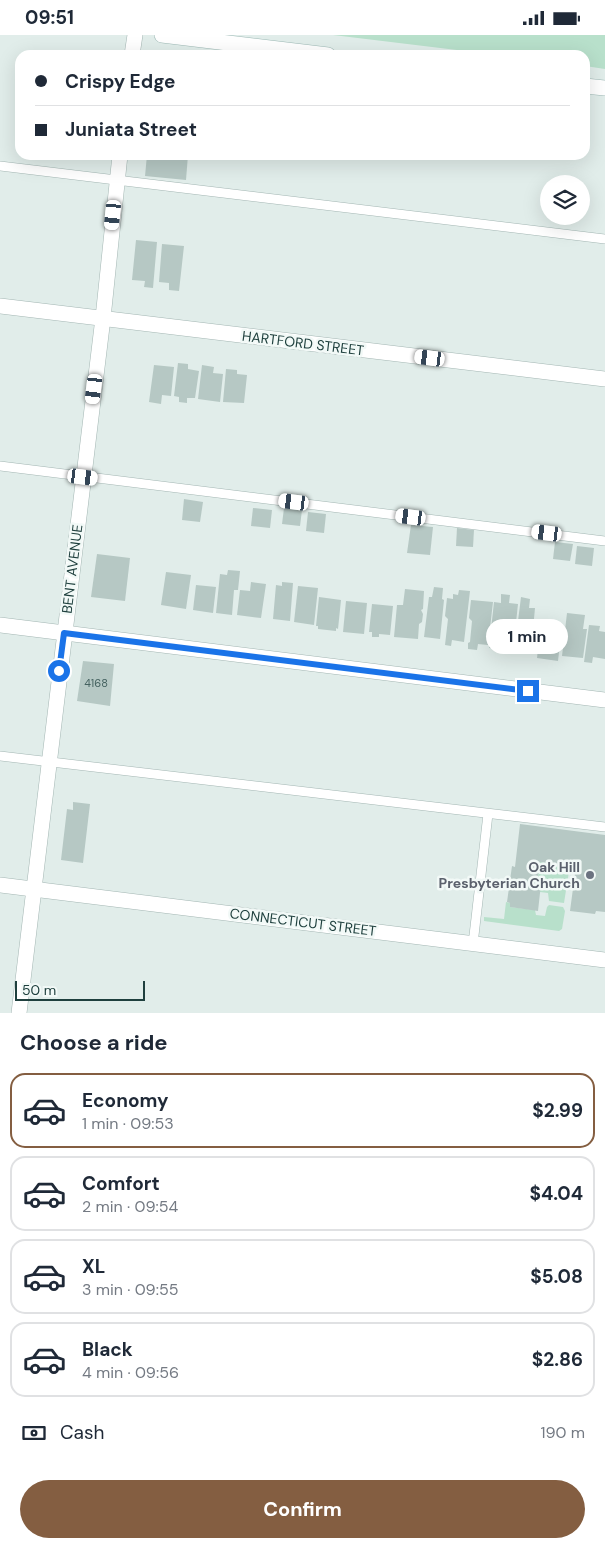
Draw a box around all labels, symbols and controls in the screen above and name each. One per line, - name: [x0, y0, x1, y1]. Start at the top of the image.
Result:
- text: 09:51: [25, 5, 74, 30]
- text: Crispy Edge: [65, 69, 176, 94]
- text: Juniata Street: [65, 117, 197, 142]
- map controls: [540, 175, 590, 225]
- button: layers: [540, 175, 590, 225]
- car: [103, 199, 122, 231]
- street label: HARTFORD STREET: [241, 327, 365, 359]
- car: [414, 349, 445, 367]
- car: [84, 373, 103, 405]
- car: [67, 468, 98, 486]
- car: [278, 493, 309, 511]
- car: [395, 508, 426, 526]
- street label: BENT AVENUE: [58, 523, 86, 615]
- car: [531, 524, 562, 542]
- callout: 1 min: [487, 619, 569, 653]
- text: 1 min: [508, 626, 546, 647]
- route start: [48, 660, 70, 682]
- house number: 4168: [84, 676, 108, 690]
- route end: [517, 680, 539, 702]
- place label: Oak Hill Presbyterian Church: [439, 858, 580, 892]
- marker: Oak Hill Presbyterian Church: [584, 869, 596, 881]
- street label: CONNECTICUT STREET: [229, 904, 377, 940]
- scale bar: [15, 978, 145, 1001]
- text: 50 m: [22, 981, 56, 999]
- text: Choose a ride: [20, 1028, 168, 1057]
- icon: car: [22, 1088, 67, 1133]
- text: Economy: [82, 1088, 169, 1113]
- text: $2.99: [532, 1098, 583, 1123]
- text: 1 min · 09:53: [82, 1113, 174, 1134]
- icon: car: [22, 1171, 67, 1216]
- text: Comfort: [82, 1171, 160, 1196]
- text: $4.04: [529, 1181, 583, 1206]
- text: 2 min · 09:54: [82, 1196, 178, 1217]
- icon: car: [22, 1254, 67, 1299]
- text: XL: [82, 1254, 105, 1279]
- text: $5.08: [530, 1264, 583, 1289]
- text: 3 min · 09:55: [82, 1279, 178, 1300]
- icon: car: [22, 1337, 67, 1382]
- text: Black: [82, 1337, 133, 1362]
- text: $2.86: [532, 1347, 583, 1372]
- text: 4 min · 09:56: [82, 1362, 179, 1383]
- icon: cash: [20, 1419, 48, 1447]
- text: Cash: [60, 1420, 104, 1445]
- text: 190 m: [541, 1422, 585, 1443]
- button: Confirm: [20, 1480, 585, 1538]

